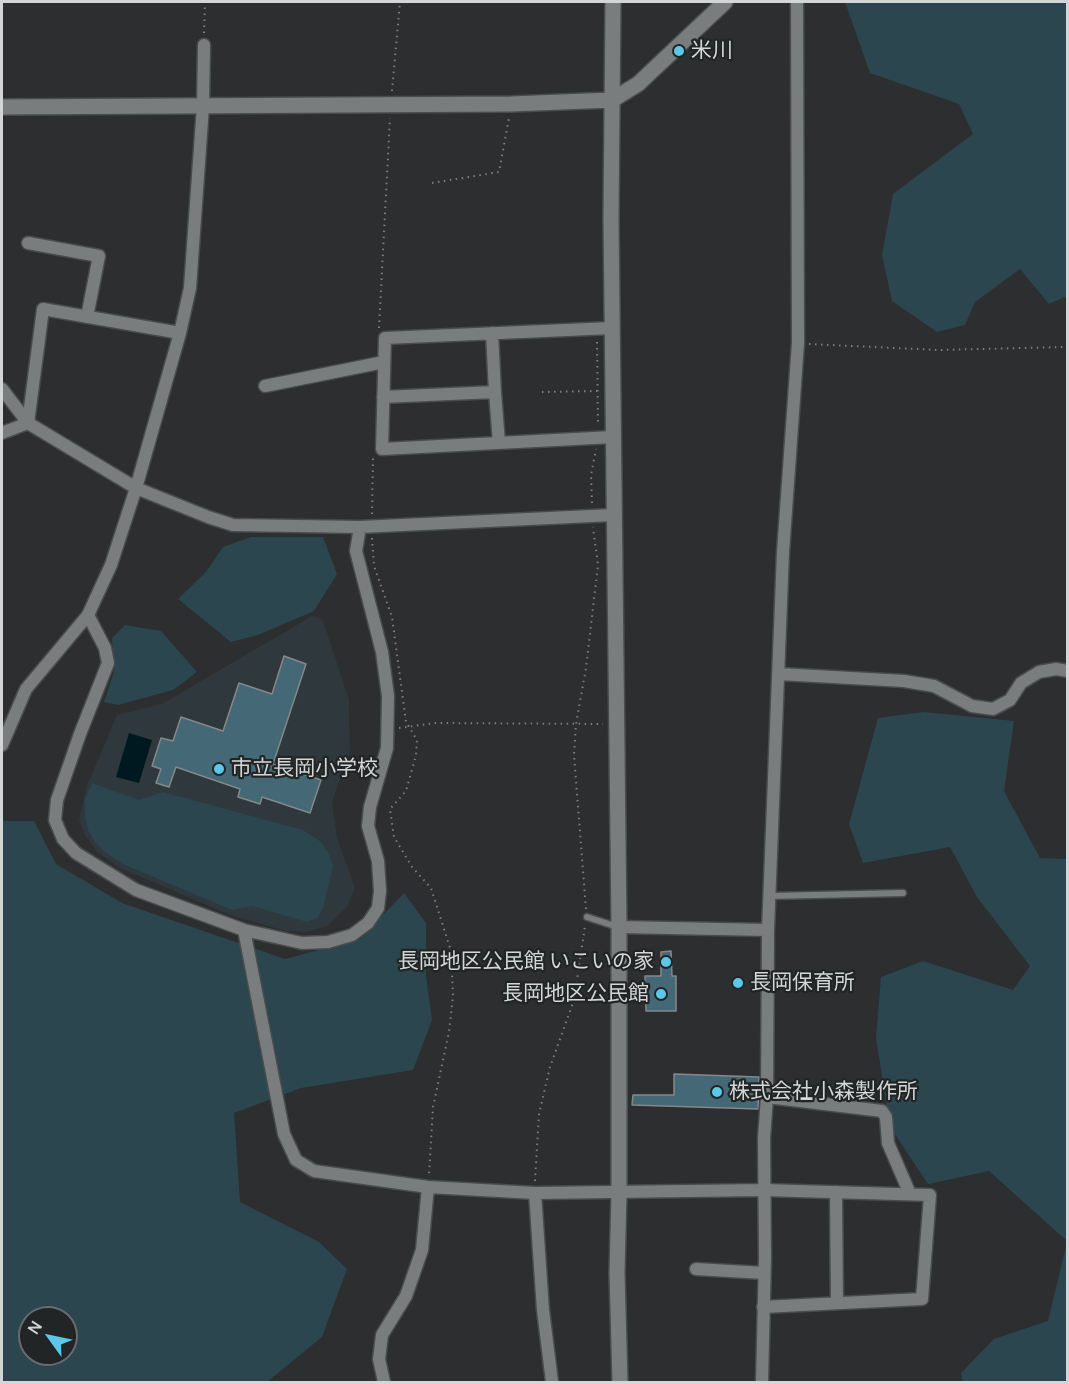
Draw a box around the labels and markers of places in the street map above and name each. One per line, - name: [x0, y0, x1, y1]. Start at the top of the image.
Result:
- place label: 米川: [691, 38, 733, 64]
- marker: 米川: [672, 44, 686, 58]
- place label: 市立長岡小学校: [231, 756, 378, 782]
- marker: 市立長岡小学校: [212, 762, 226, 776]
- place label: 長岡地区公民館 いこいの家: [398, 949, 654, 975]
- marker: 長岡地区公民館 いこいの家: [659, 955, 673, 969]
- place label: 長岡保育所: [750, 970, 855, 996]
- marker: 長岡保育所: [731, 976, 745, 990]
- place label: 長岡地区公民館: [502, 981, 649, 1007]
- marker: 長岡地区公民館: [654, 987, 668, 1001]
- place label: 株式会社小森製作所: [729, 1079, 918, 1105]
- marker: 株式会社小森製作所: [710, 1085, 724, 1099]

